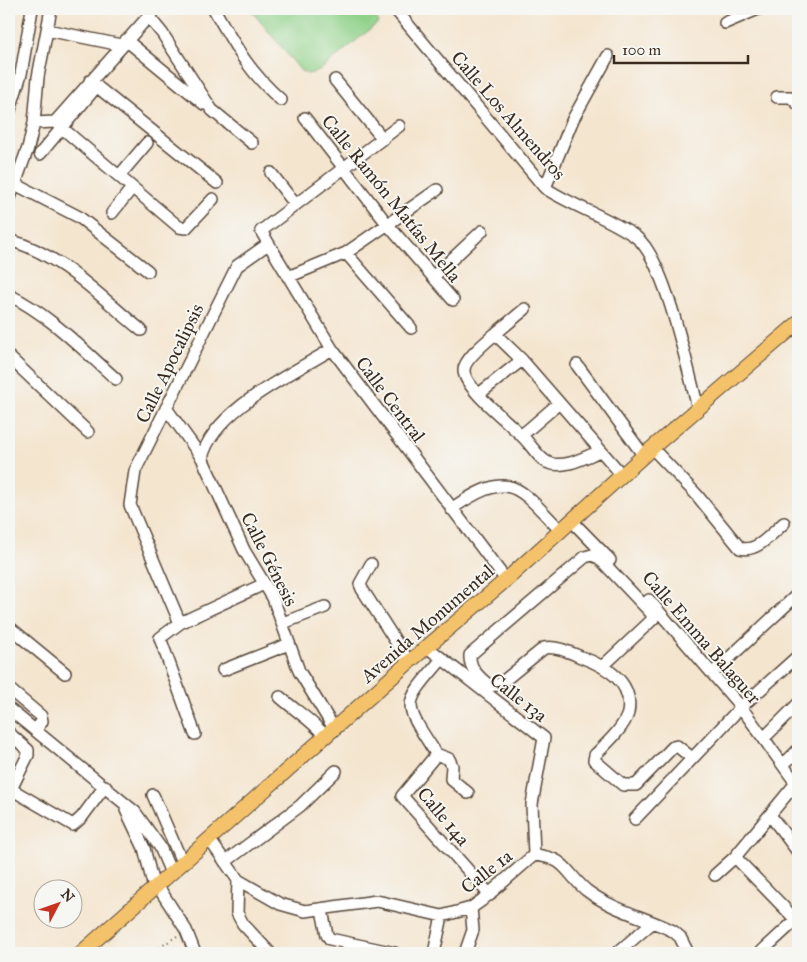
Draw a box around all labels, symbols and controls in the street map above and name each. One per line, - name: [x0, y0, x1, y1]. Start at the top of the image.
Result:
- scale bar: [614, 32, 748, 64]
- text: 100 m: [622, 41, 662, 59]
- street label: Calle Los Almendros: [446, 46, 571, 185]
- street label: Calle Ramón Matías Mella: [317, 110, 467, 287]
- street label: Calle Apocalipsis: [131, 300, 208, 427]
- street label: Calle Central: [351, 352, 431, 447]
- street label: Calle Génesis: [236, 508, 303, 610]
- street label: Avenida Monumental: [355, 559, 499, 688]
- street label: Calle Emma Balaguer: [637, 566, 766, 710]
- street label: Calle 13a: [485, 668, 553, 727]
- street label: Calle 14a: [413, 782, 475, 851]
- street label: Calle 1a: [456, 844, 517, 899]
- north arrow: [32, 880, 82, 930]
- text: N: [57, 886, 78, 906]

